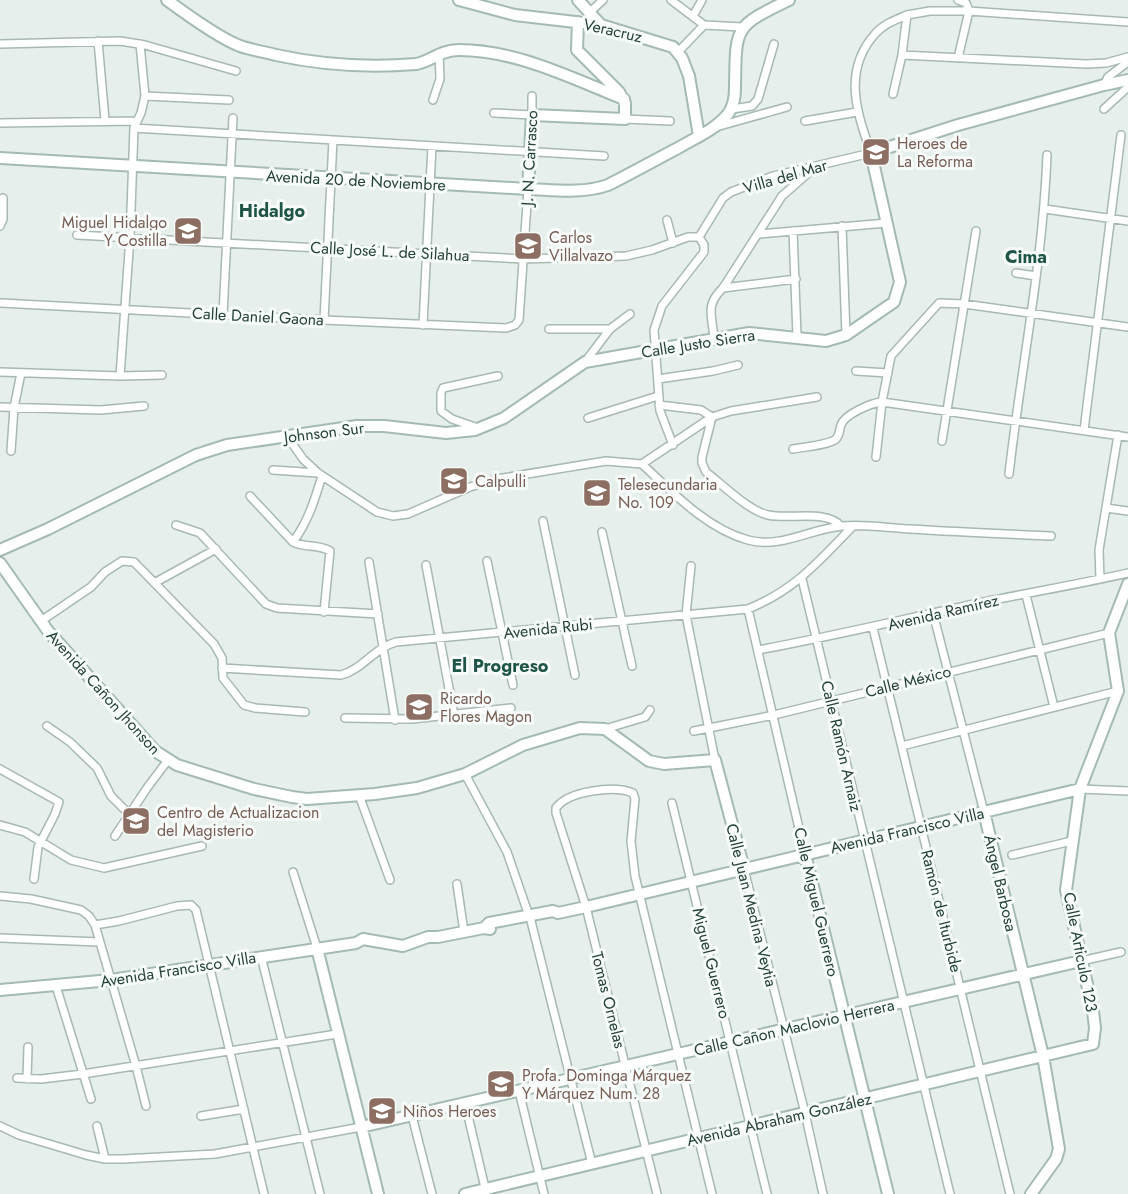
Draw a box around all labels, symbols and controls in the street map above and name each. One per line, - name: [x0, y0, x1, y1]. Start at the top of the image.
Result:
- street label: Veracruz: [581, 13, 645, 49]
- street label: J. N. Carrasco: [515, 109, 543, 208]
- place label: Heroes de La Reforma: [897, 132, 973, 173]
- school or university icon: Heroes de La Reforma: [860, 136, 892, 168]
- street label: Villa del Mar: [740, 153, 830, 199]
- street label: Avenida 20 de Noviembre: [265, 164, 446, 197]
- district label: Hidalgo: [239, 198, 306, 224]
- place label: Miguel Hidalgo Y Costilla: [62, 211, 167, 252]
- school or university icon: Miguel Hidalgo Y Costilla: [172, 215, 204, 247]
- place label: Carlos Villalvazo: [549, 226, 613, 267]
- school or university icon: Carlos Villalvazo: [512, 230, 544, 262]
- street label: Calle José L. de Silahua: [310, 236, 470, 267]
- district label: Cima: [1005, 244, 1047, 270]
- street label: Calle Daniel Gaona: [192, 302, 324, 331]
- street label: Calle Justo Sierra: [640, 323, 757, 364]
- street label: Johnson Sur: [281, 416, 366, 449]
- school or university icon: Calpulli: [438, 465, 470, 497]
- place label: Calpulli: [475, 470, 526, 493]
- place label: Telesecundaria No. 109: [618, 473, 717, 514]
- school or university icon: Telesecundaria No. 109: [581, 477, 613, 509]
- street label: Avenida Ramírez: [886, 588, 1001, 636]
- street label: Avenida Rubi: [502, 612, 594, 645]
- street label: Avenida Cañon Jhonson: [41, 625, 166, 760]
- district label: El Progreso: [452, 653, 549, 679]
- street label: Calle México: [863, 660, 954, 703]
- street label: Calle Ramón Arnaiz: [815, 678, 868, 815]
- place label: Ricardo Flores Magon: [440, 687, 532, 728]
- school or university icon: Ricardo Flores Magon: [403, 691, 435, 723]
- place label: Centro de Actualizacion del Magisterio: [157, 801, 319, 842]
- street label: Avenida Francisco Villa: [828, 802, 986, 859]
- school or university icon: Centro de Actualizacion del Magisterio: [120, 805, 152, 837]
- street label: Calle Juan Medina Veytia: [720, 821, 783, 989]
- street label: Calle Miguel Guerrero: [788, 825, 845, 979]
- street label: Ángel Barbosa: [978, 832, 1023, 934]
- street label: Ramón de Iturbide: [915, 847, 968, 975]
- street label: Calle Articulo 123: [1058, 890, 1103, 1014]
- street label: Miguel Guerrero: [687, 905, 736, 1021]
- street label: Avenida Francisco Villa: [99, 946, 258, 993]
- street label: Tomas Ornelas: [585, 950, 632, 1051]
- street label: Calle Cañon Maclovio Herrera: [692, 993, 897, 1062]
- place label: Profa. Dominga Márquez Y Márquez Num. 28: [522, 1064, 692, 1105]
- school or university icon: Profa. Dominga Márquez Y Márquez Num. 28: [485, 1068, 517, 1100]
- street label: Avenida Abraham González: [684, 1087, 874, 1152]
- school or university icon: Niños Heroes: [366, 1095, 398, 1127]
- place label: Niños Heroes: [403, 1100, 496, 1123]

